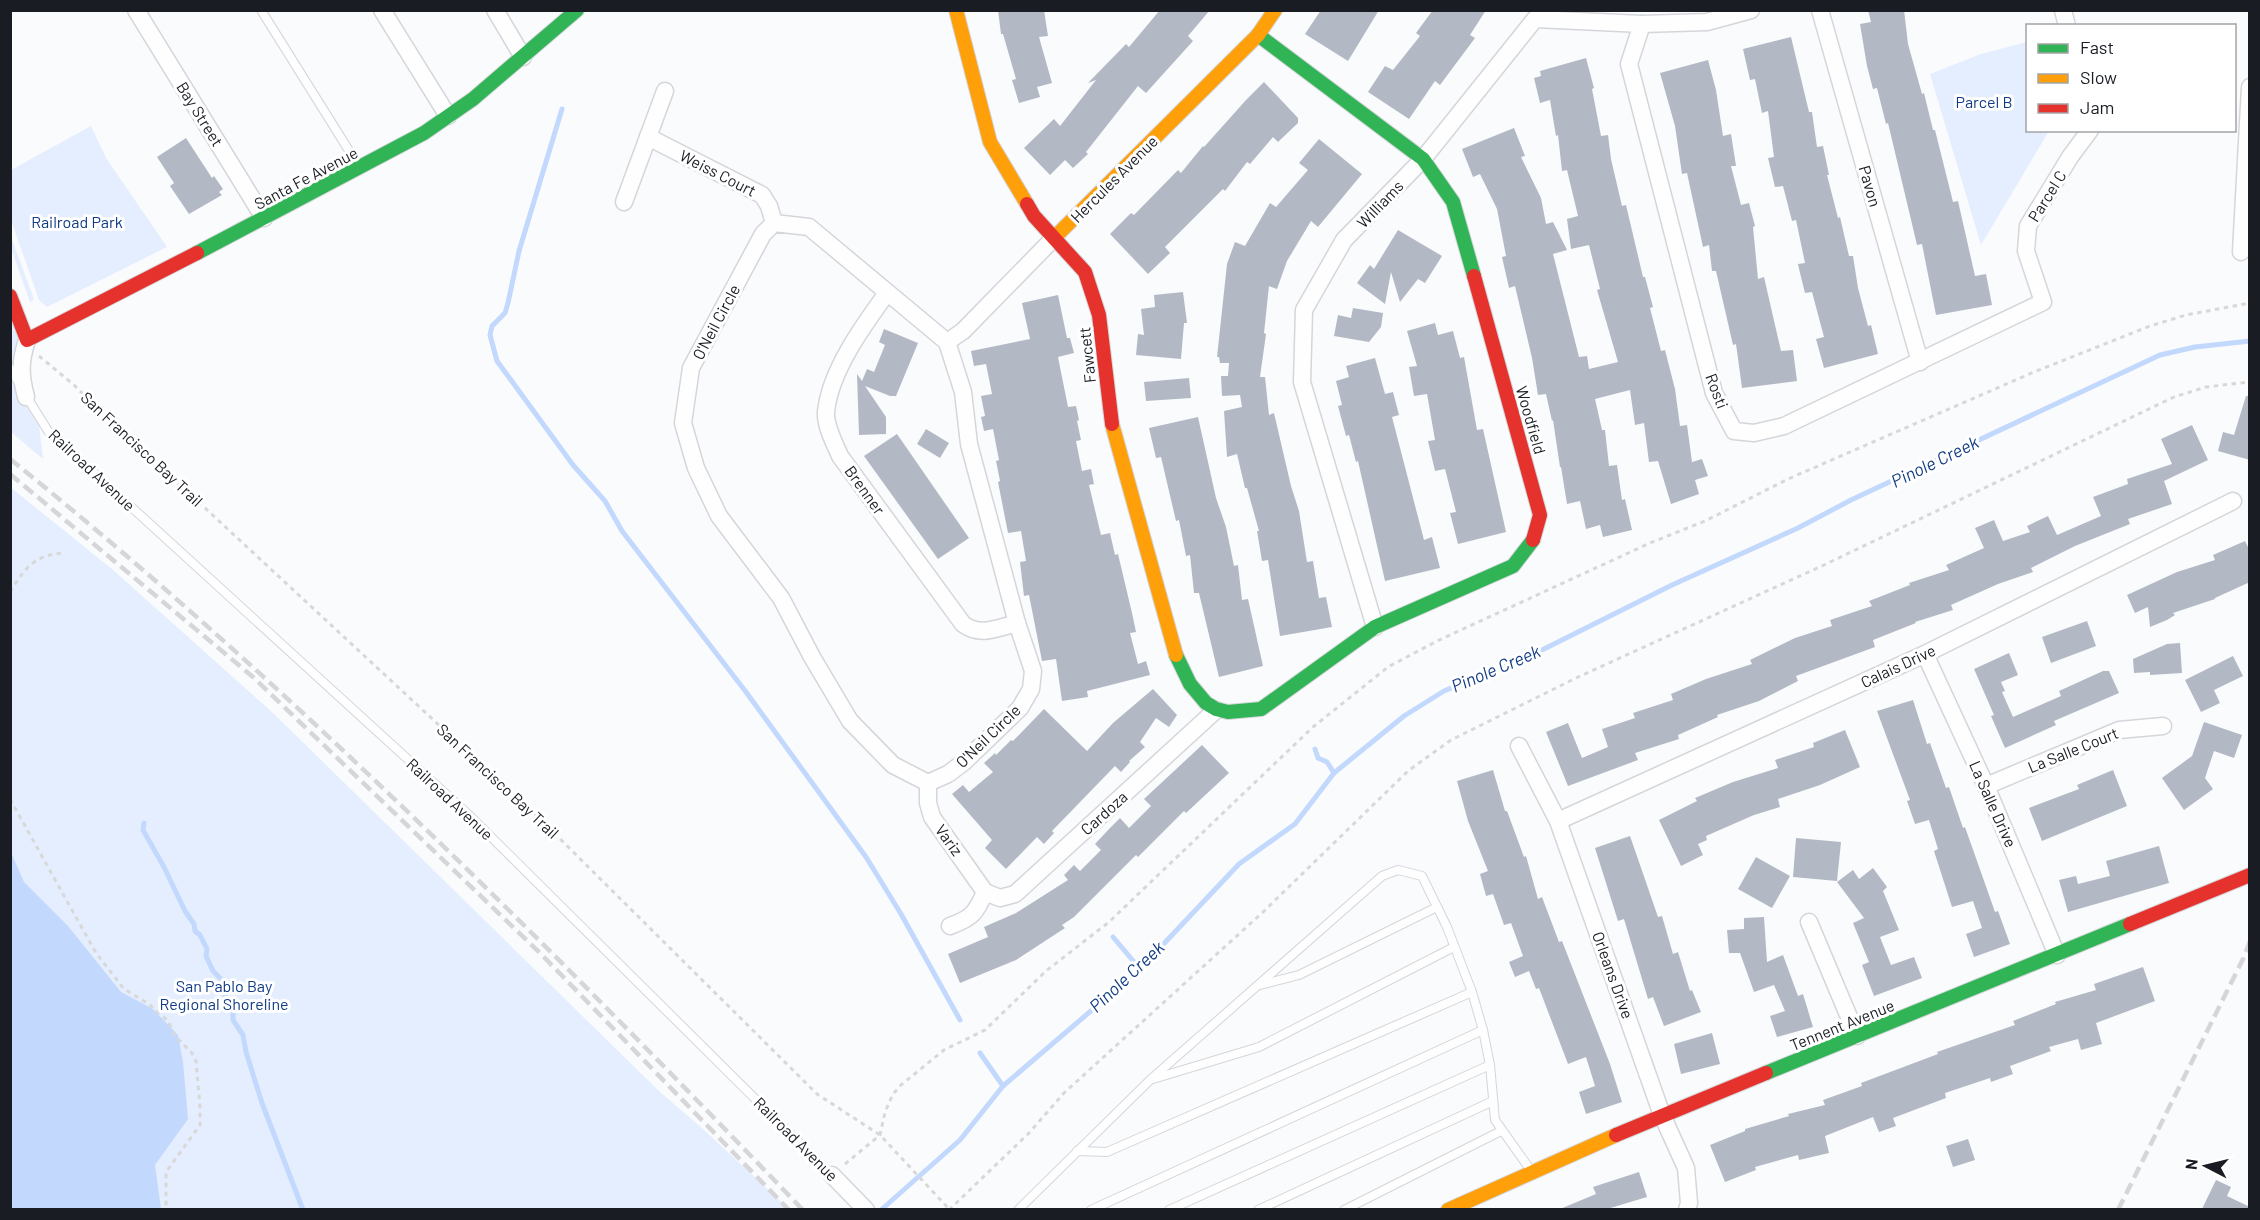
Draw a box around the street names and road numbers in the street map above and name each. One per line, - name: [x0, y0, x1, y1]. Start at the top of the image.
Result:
- street label: Bay Street: [173, 78, 228, 149]
- street label: Hercules Avenue: [1066, 131, 1161, 226]
- street label: Santa Fe Avenue: [251, 142, 361, 213]
- street label: Weiss Court: [677, 145, 760, 200]
- street label: Pavon: [1856, 163, 1885, 209]
- street label: Parcel C: [2023, 167, 2070, 225]
- street label: Williams: [1352, 176, 1407, 231]
- street label: O'Neil Circle: [688, 281, 743, 363]
- street label: Fawcett: [1074, 326, 1099, 384]
- street label: Rosti: [1702, 371, 1733, 411]
- street label: Woodfield: [1513, 384, 1550, 456]
- street label: San Francisco Bay Trail: [78, 387, 207, 510]
- street label: Railroad Avenue: [45, 425, 139, 514]
- street label: Brenner: [841, 462, 890, 518]
- street label: Calais Drive: [1857, 640, 1938, 691]
- street label: O'Neil Circle: [951, 700, 1024, 771]
- street label: San Francisco Bay Trail: [434, 719, 563, 842]
- street label: La Salle Court: [2025, 723, 2121, 776]
- street label: Railroad Avenue: [403, 754, 497, 843]
- street label: La Salle Drive: [1966, 758, 2021, 850]
- street label: Cardoza: [1076, 787, 1131, 839]
- street label: Variz: [932, 820, 967, 859]
- street label: Orleans Drive: [1589, 929, 1638, 1021]
- street label: Tennent Avenue: [1787, 995, 1897, 1054]
- street label: Railroad Avenue: [750, 1093, 842, 1185]

